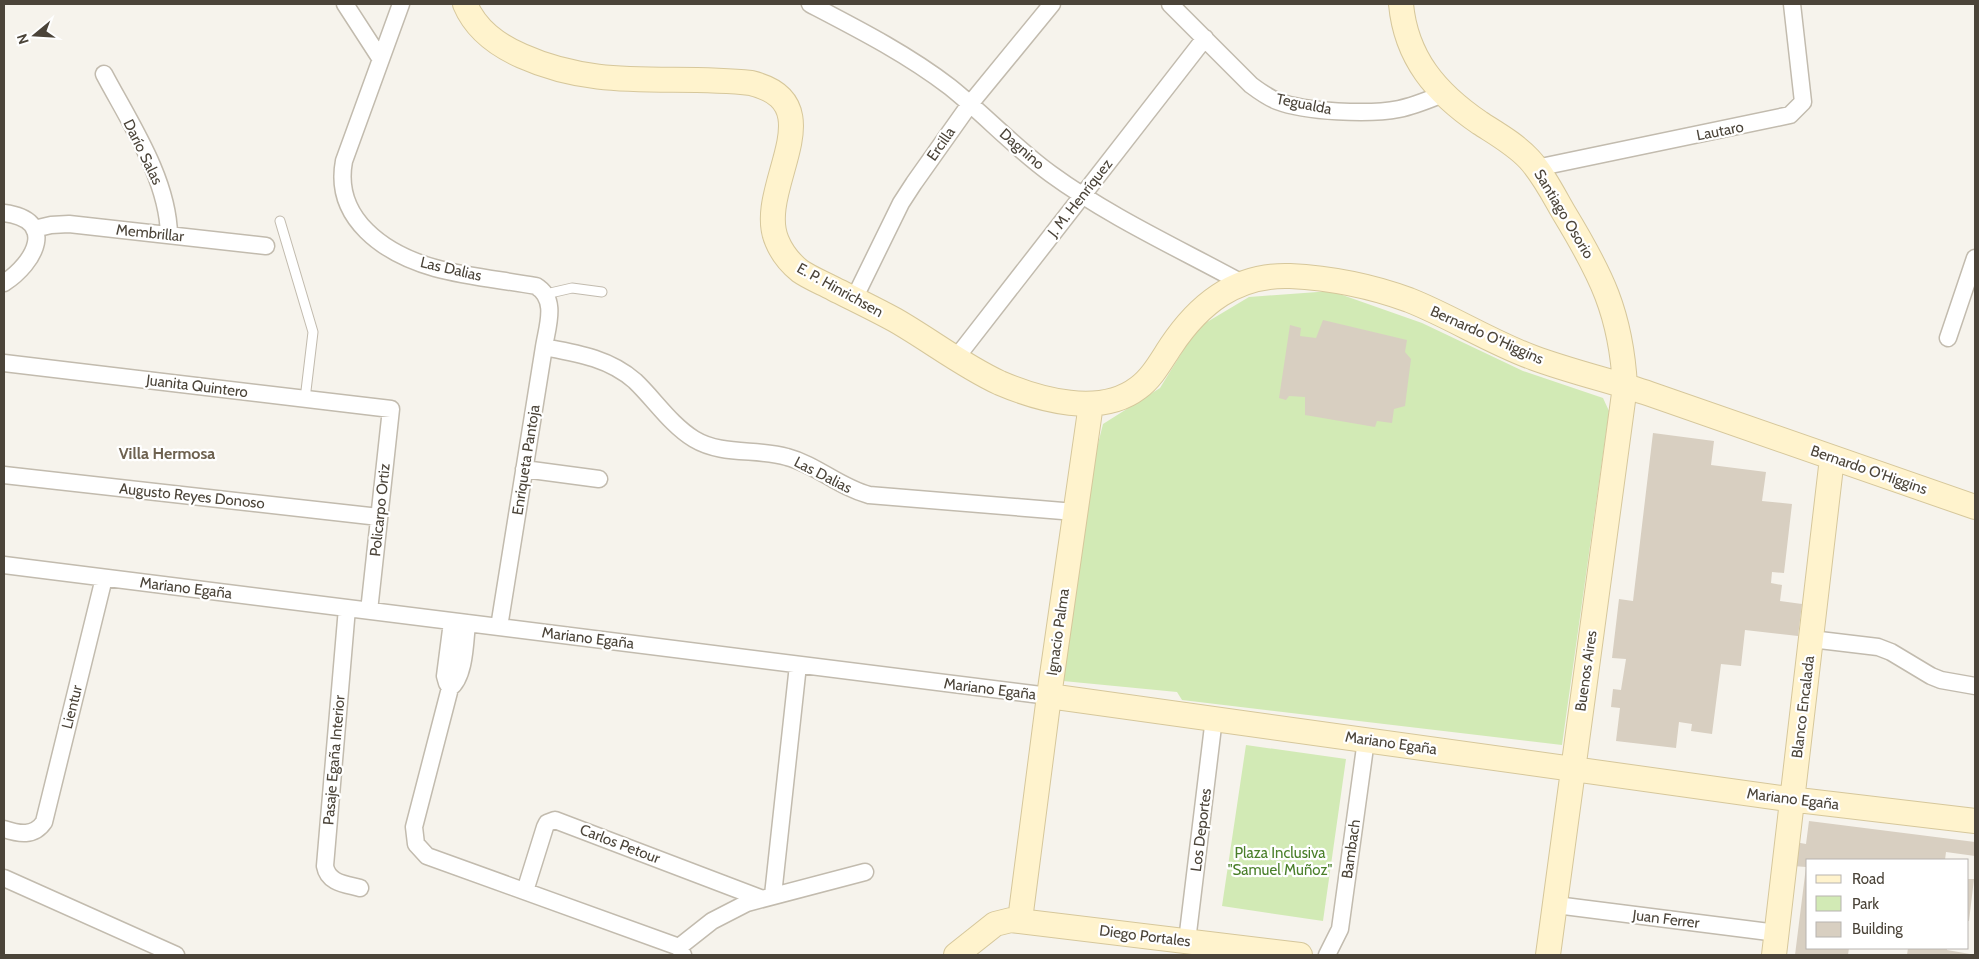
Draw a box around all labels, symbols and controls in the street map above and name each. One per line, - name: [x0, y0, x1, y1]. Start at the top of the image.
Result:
- north arrow: [10, 10, 60, 60]
- text: N: [13, 32, 33, 47]
- street label: Tegualda: [1275, 90, 1334, 118]
- street label: Darío Salas: [119, 116, 167, 188]
- street label: Lautaro: [1695, 118, 1745, 144]
- street label: Ercilla: [923, 123, 959, 164]
- street label: Dagnino: [996, 125, 1048, 173]
- street label: J. M. Henríquez: [1043, 155, 1116, 241]
- street label: Santiago Osorio: [1530, 166, 1598, 262]
- street label: Membrillar: [115, 220, 185, 246]
- street label: Las Dalias: [419, 253, 483, 285]
- street label: E. P. Hinrichsen: [794, 259, 886, 321]
- street label: Bernardo O'Higgins: [1428, 302, 1546, 368]
- street label: Juanita Quintero: [144, 371, 249, 401]
- street label: Enriqueta Pantoja: [508, 403, 544, 516]
- street label: Bernardo O'Higgins: [1808, 442, 1930, 498]
- district label: Villa Hermosa: [119, 444, 215, 463]
- street label: Las Dalias: [791, 453, 855, 497]
- street label: Policarpo Ortiz: [366, 463, 394, 557]
- street label: Augusto Reyes Donoso: [118, 479, 266, 513]
- street label: Mariano Egaña: [139, 573, 234, 603]
- street label: Ignacio Palma: [1043, 587, 1073, 677]
- street label: Mariano Egaña: [541, 623, 636, 653]
- street label: Buenos Aires: [1571, 629, 1601, 713]
- street label: Blanco Encalada: [1788, 654, 1818, 759]
- street label: Mariano Egaña: [943, 674, 1038, 704]
- street label: Lientur: [58, 683, 86, 731]
- street label: Pasaje Egaña Interior: [319, 694, 349, 826]
- street label: Mariano Egaña: [1344, 728, 1439, 758]
- street label: Mariano Egaña: [1746, 784, 1841, 814]
- street label: Los Deportes: [1187, 787, 1215, 873]
- street label: Bambach: [1338, 818, 1364, 880]
- street label: Carlos Petour: [577, 820, 663, 868]
- park label: Plaza Inclusiva "Samuel Muñoz": [1228, 844, 1332, 879]
- legend: [1806, 859, 1969, 949]
- text: Road: [1852, 870, 1885, 888]
- text: Park: [1852, 895, 1879, 913]
- street label: Juan Ferrer: [1631, 906, 1701, 932]
- text: Building: [1852, 920, 1903, 938]
- street label: Diego Portales: [1098, 921, 1192, 951]

